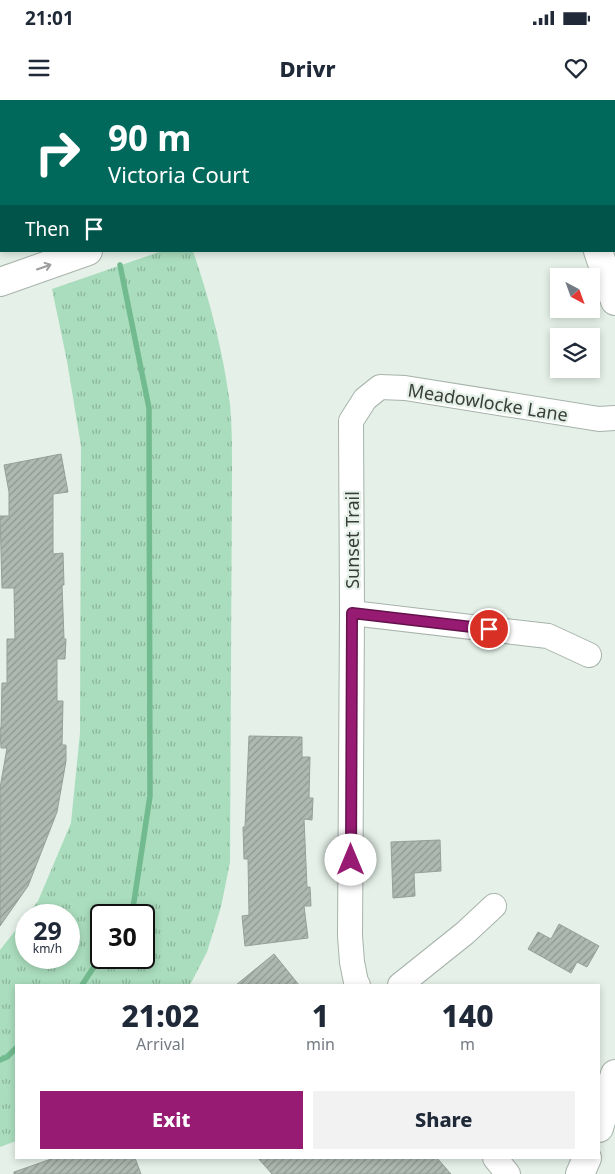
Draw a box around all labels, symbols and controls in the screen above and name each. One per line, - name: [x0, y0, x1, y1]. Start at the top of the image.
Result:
- text: 21:01: [25, 5, 74, 31]
- text: Drivr: [279, 53, 336, 83]
- icon: menu: [25, 54, 53, 82]
- icon: heart: [562, 54, 590, 82]
- text: 90 m: [108, 114, 191, 161]
- icon: right: [25, 120, 90, 185]
- text: Victoria Court: [108, 159, 249, 189]
- icon: arrive: [80, 215, 108, 243]
- text: Then: [25, 216, 70, 242]
- one-way arrow: [36, 262, 51, 271]
- north arrow: [550, 268, 600, 318]
- map controls: [550, 268, 600, 378]
- button: layers: [550, 328, 600, 378]
- street label: Meadowlocke Lane: [406, 377, 570, 427]
- street label: Sunset Trail: [340, 491, 364, 589]
- pin: [468, 608, 510, 650]
- icon: arrive: [475, 615, 503, 643]
- position arrow: [324, 833, 376, 885]
- speed limit sign: 30: [90, 904, 155, 969]
- text: 29: [33, 913, 62, 947]
- text: km/h: [33, 940, 62, 957]
- text: 21:02: [122, 995, 199, 1036]
- text: 1: [312, 995, 329, 1036]
- text: 140: [441, 995, 493, 1036]
- text: Arrival: [136, 1033, 185, 1055]
- text: min: [306, 1033, 335, 1055]
- text: m: [460, 1033, 475, 1055]
- button: Exit: [40, 1091, 303, 1149]
- button: Share: [313, 1091, 575, 1149]

